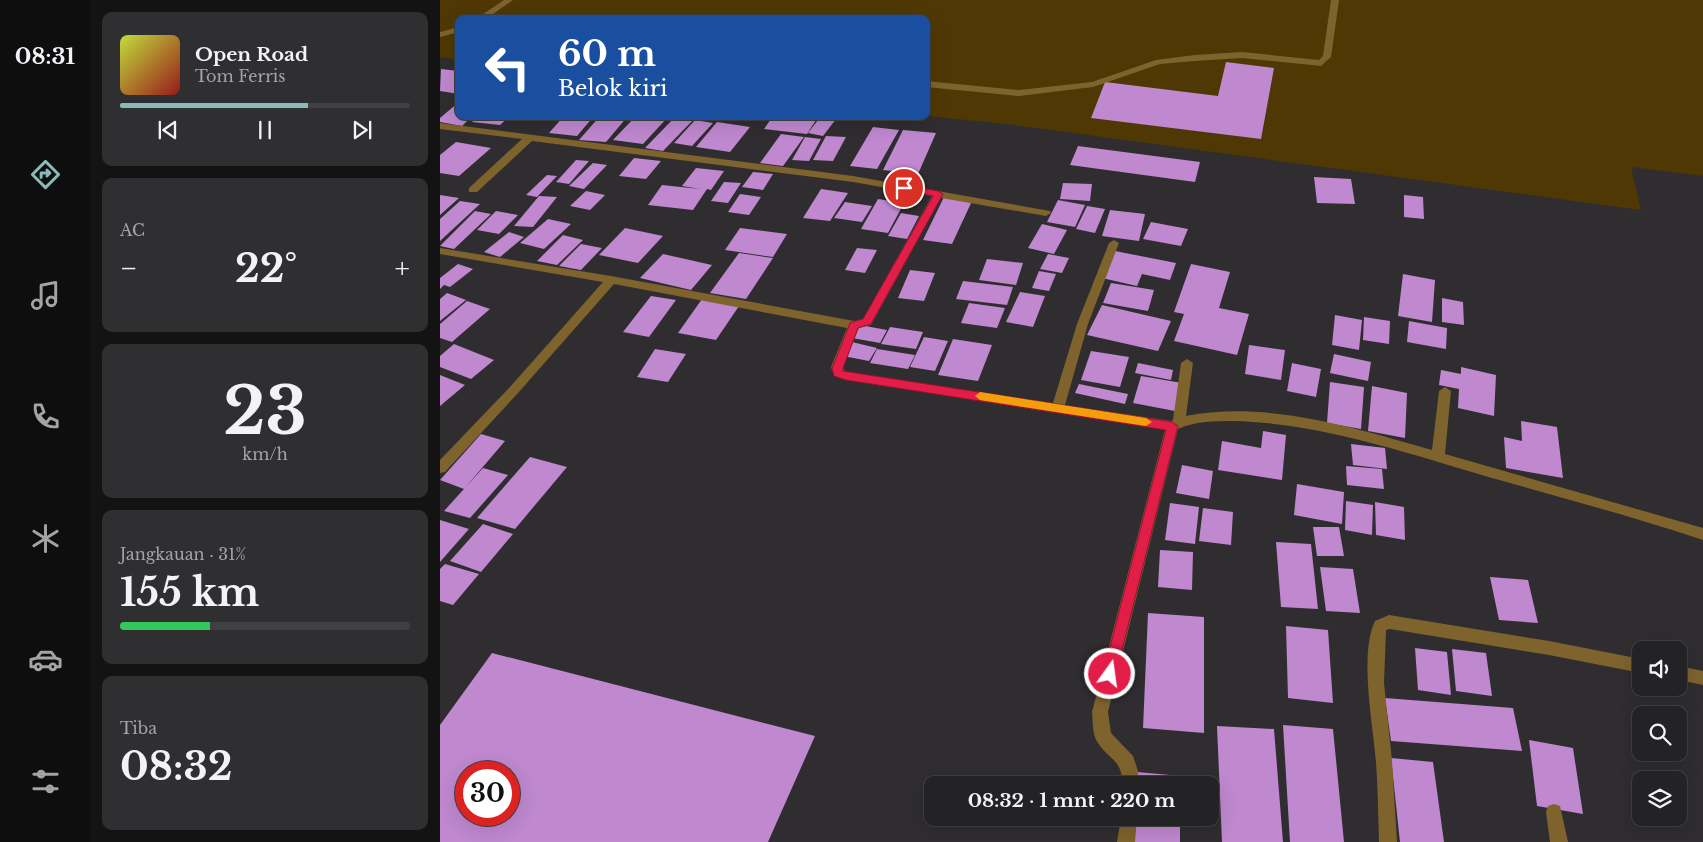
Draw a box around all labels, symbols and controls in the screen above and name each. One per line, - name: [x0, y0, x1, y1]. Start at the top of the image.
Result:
- text: 60 m: [558, 32, 656, 75]
- icon: left: [475, 35, 540, 100]
- text: 08:31: [15, 43, 75, 70]
- text: Open Road: [195, 43, 308, 66]
- text: Tom Ferris: [195, 66, 286, 86]
- text: Belok kiri: [558, 75, 668, 102]
- icon: previous: [154, 116, 182, 144]
- icon: pause: [251, 116, 279, 144]
- icon: next: [348, 116, 376, 144]
- icon: directions: [28, 157, 63, 192]
- pin: [883, 167, 925, 209]
- icon: arrive: [890, 174, 918, 202]
- text: AC: [120, 220, 145, 240]
- text: 22°: [235, 245, 297, 292]
- text: −: [120, 251, 138, 286]
- text: +: [395, 251, 410, 286]
- icon: music: [28, 278, 63, 313]
- text: 23: [223, 371, 307, 452]
- icon: phone: [28, 399, 63, 434]
- text: km/h: [242, 444, 288, 464]
- icon: climate: [28, 521, 63, 556]
- text: Jangkauan · 31%: [120, 544, 246, 564]
- text: 155 km: [120, 569, 259, 616]
- map controls: [1632, 641, 1687, 826]
- button: sound: [1632, 641, 1687, 696]
- icon: car: [28, 642, 63, 677]
- position arrow: [1083, 647, 1135, 699]
- button: search: [1632, 706, 1687, 761]
- text: Tiba: [120, 718, 157, 738]
- text: 08:32: [120, 743, 233, 790]
- speed limit sign: 30: [455, 761, 520, 826]
- icon: filters: [28, 764, 63, 799]
- button: layers: [1632, 771, 1687, 826]
- text: 08:32 · 1 mnt · 220 m: [968, 789, 1175, 812]

